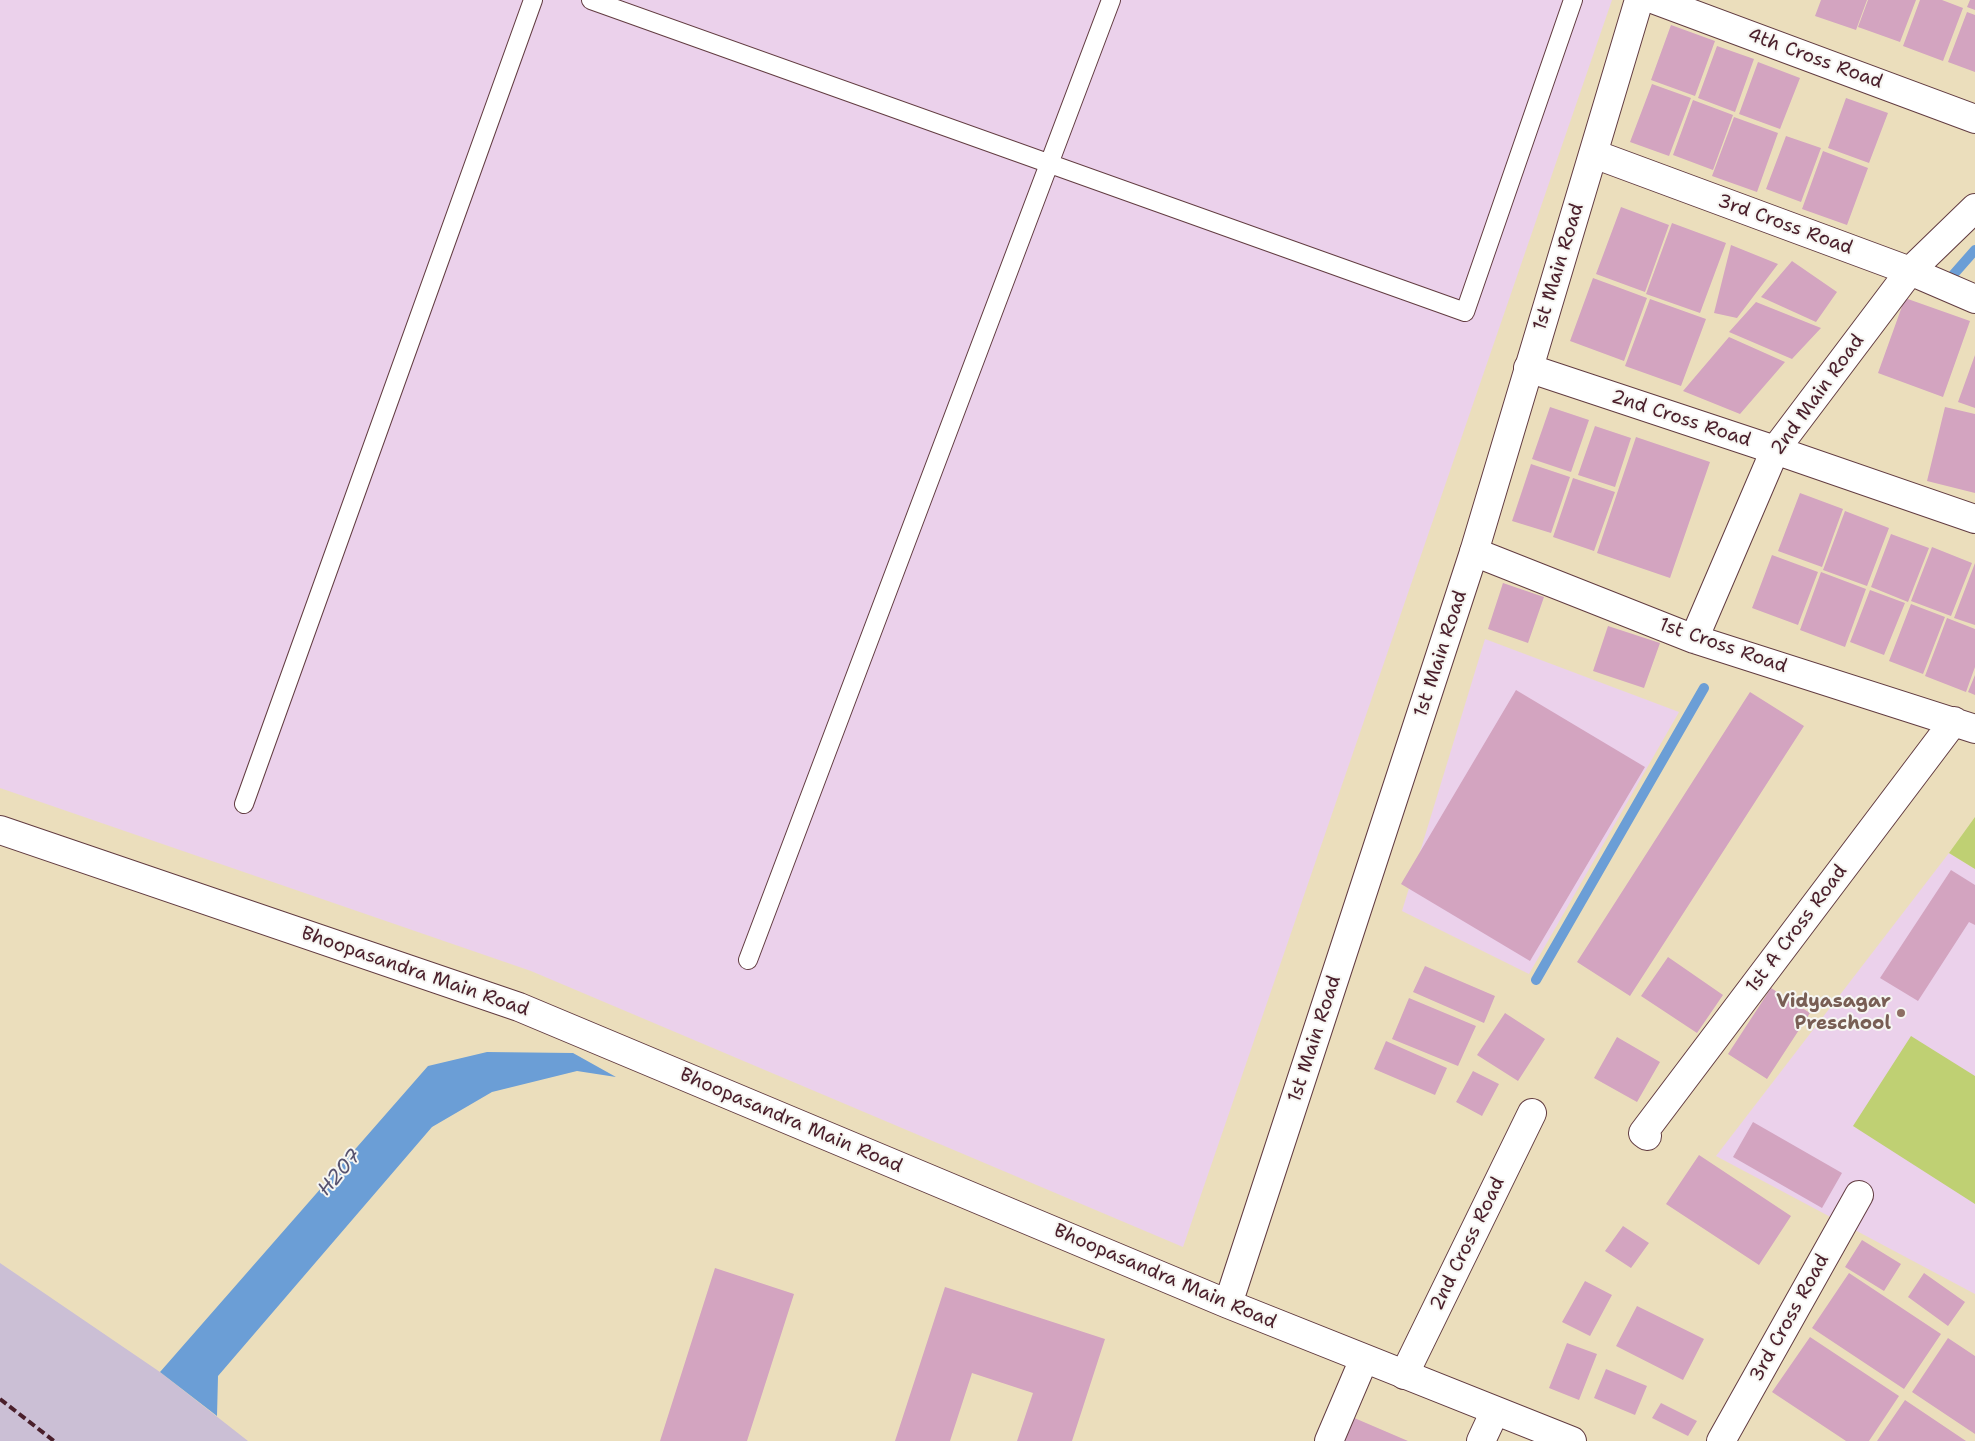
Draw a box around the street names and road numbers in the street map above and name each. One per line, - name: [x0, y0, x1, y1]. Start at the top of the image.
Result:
- street label: 4th Cross Road: [1744, 24, 1886, 94]
- street label: 3rd Cross Road: [1714, 190, 1856, 260]
- street label: 1st Main Road: [1529, 201, 1589, 333]
- street label: 2nd Main Road: [1767, 330, 1869, 460]
- street label: 2nd Cross Road: [1608, 386, 1754, 452]
- street label: 1st Main Road: [1410, 588, 1472, 720]
- street label: 1st Cross Road: [1656, 613, 1790, 679]
- street label: 1st A Cross Road: [1742, 861, 1852, 997]
- street label: Bhoopasandra Main Road: [298, 922, 532, 1022]
- street label: 1st Main Road: [1284, 973, 1346, 1105]
- street label: Bhoopasandra Main Road: [676, 1064, 906, 1178]
- street label: 2nd Cross Road: [1426, 1174, 1510, 1314]
- street label: Bhoopasandra Main Road: [1050, 1220, 1280, 1334]
- street label: 3rd Cross Road: [1746, 1250, 1834, 1386]

